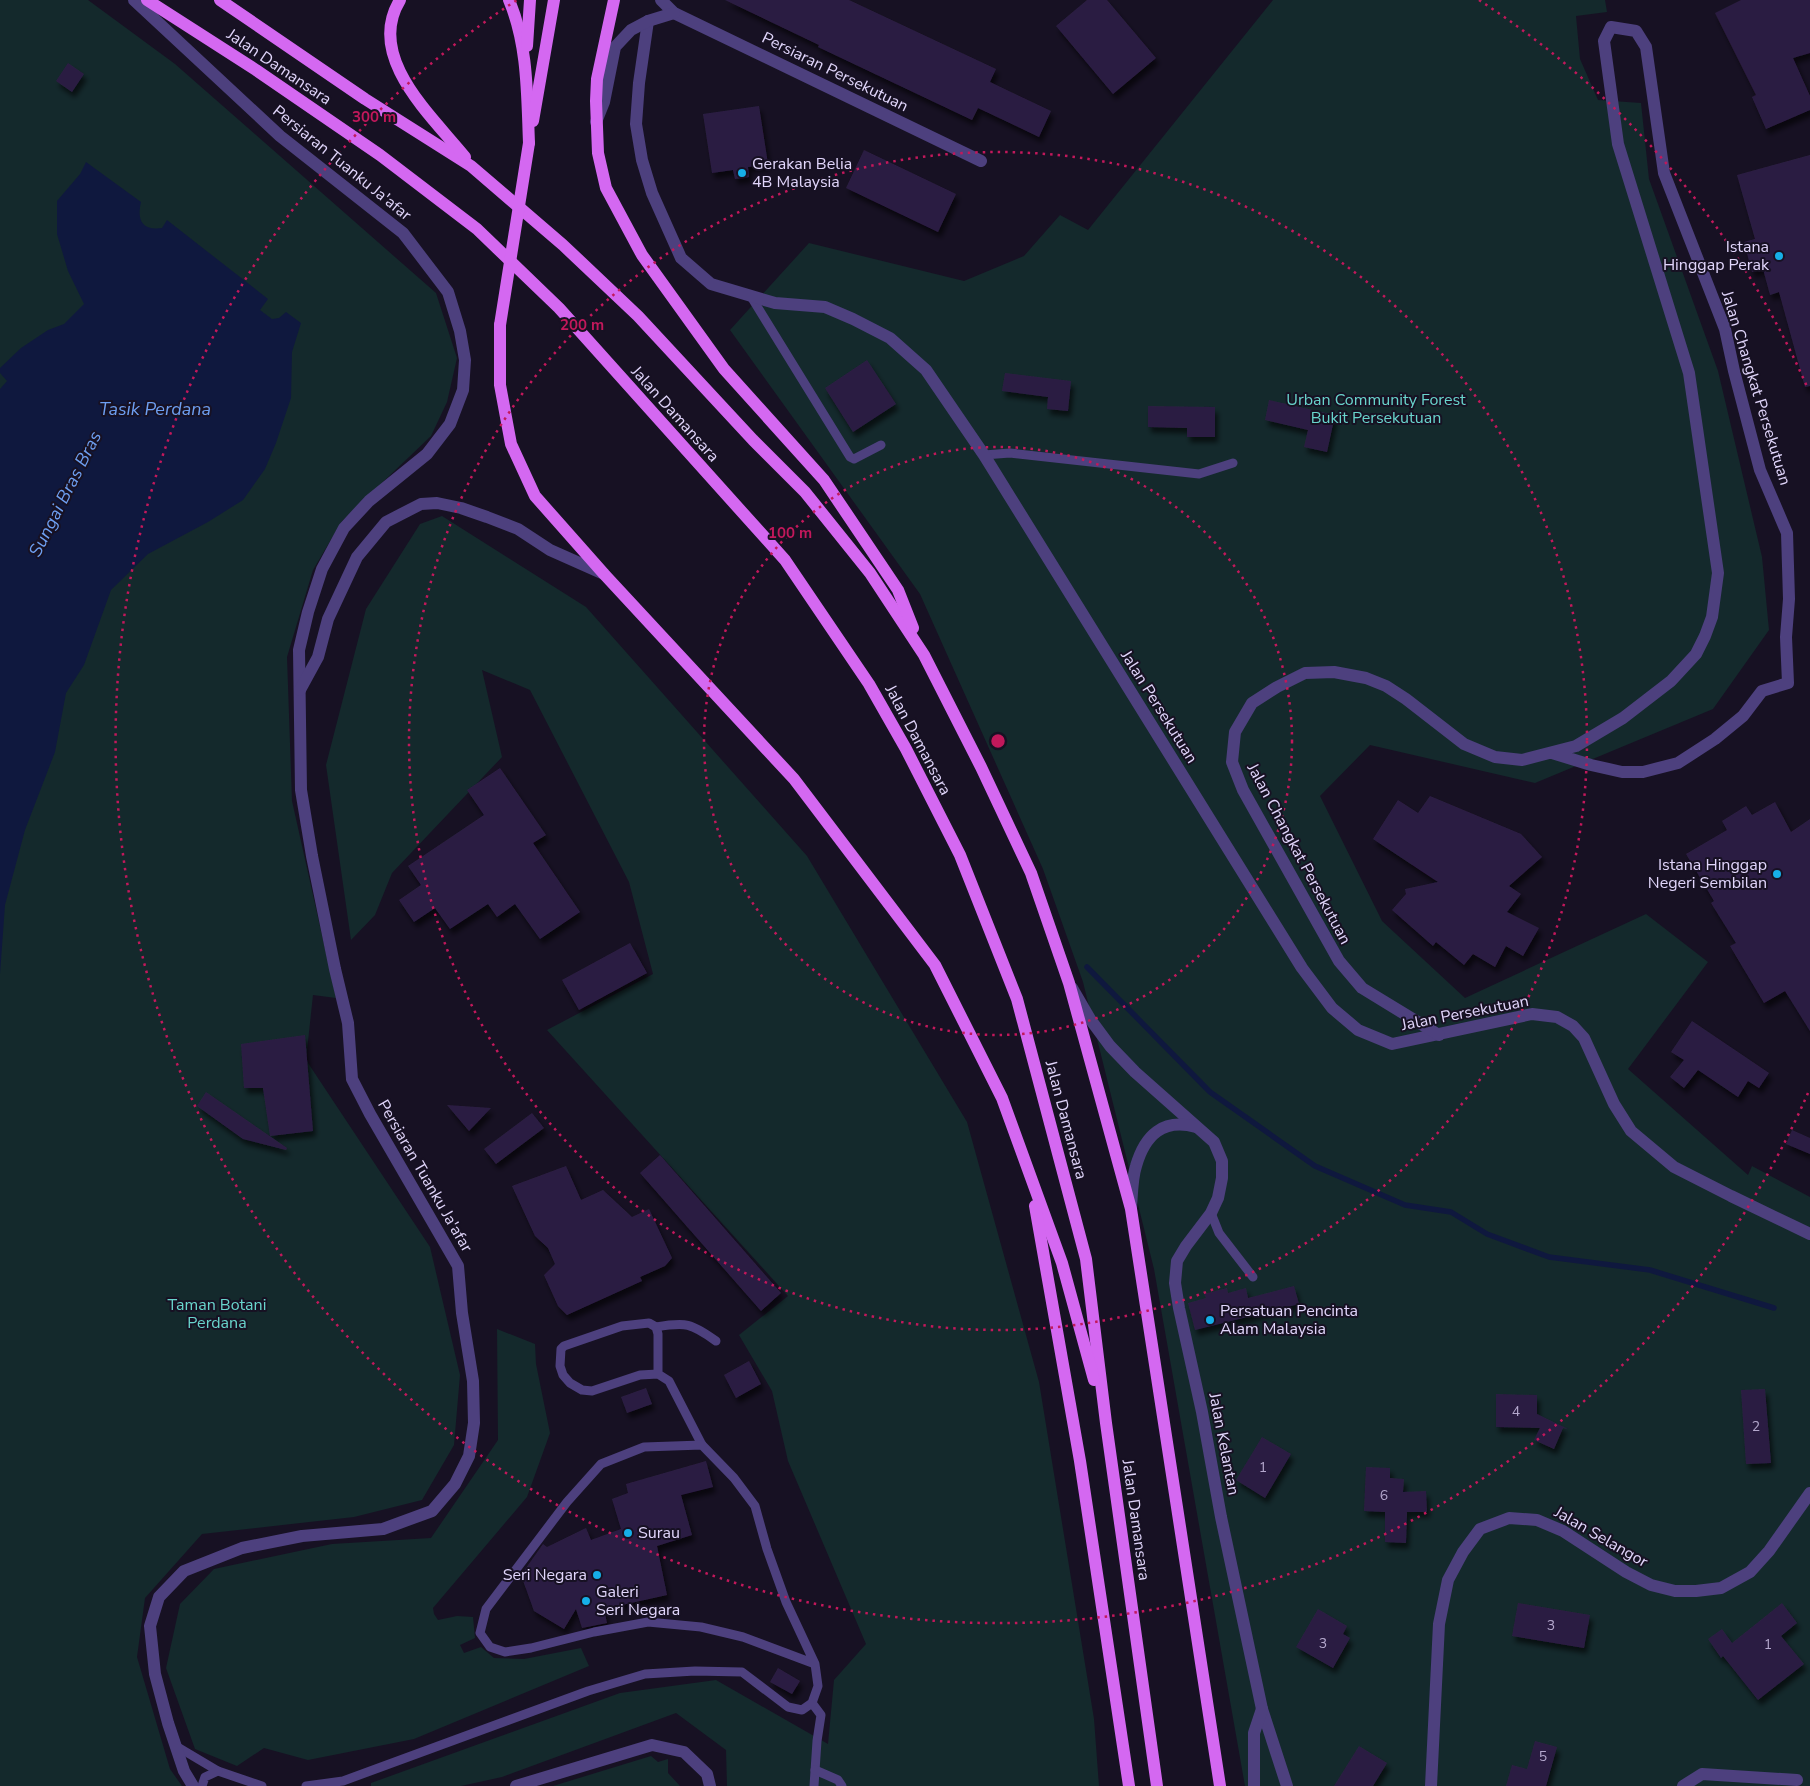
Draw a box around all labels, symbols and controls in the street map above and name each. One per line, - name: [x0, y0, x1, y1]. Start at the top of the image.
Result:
- street label: Jalan Damansara: [221, 23, 336, 110]
- street label: Persiaran Persekutuan: [758, 27, 912, 117]
- street label: Persiaran Tuanku Ja'afar: [268, 100, 416, 226]
- text: 300 m: [352, 107, 396, 127]
- place label: Gerakan Belia 4B Malaysia: [752, 153, 852, 193]
- marker: Gerakan Belia 4B Malaysia: [736, 167, 748, 179]
- place label: Istana Hinggap Perak: [1663, 236, 1770, 276]
- marker: Istana Hinggap Perak: [1773, 250, 1785, 262]
- street label: Jalan Changkat Persekutuan: [1716, 287, 1796, 488]
- text: 200 m: [560, 315, 604, 335]
- street label: Jalan Damansara: [625, 361, 724, 467]
- park label: Urban Community Forest Bukit Persekutuan: [1286, 389, 1466, 429]
- water label: Tasik Perdana: [99, 397, 211, 421]
- water label: Sungai Bras Bras: [23, 427, 107, 561]
- text: 100 m: [768, 523, 812, 543]
- street label: Jalan Persekutuan: [1115, 645, 1203, 768]
- street label: Jalan Damansara: [879, 680, 956, 799]
- centre of rings: [989, 732, 1007, 750]
- street label: Jalan Changkat Persekutuan: [1241, 759, 1356, 948]
- place label: Istana Hinggap Negeri Sembilan: [1648, 854, 1767, 894]
- marker: Istana Hinggap Negeri Sembilan: [1771, 868, 1783, 880]
- street label: Jalan Persekutuan: [1398, 990, 1531, 1036]
- street label: Jalan Damansara: [1039, 1057, 1092, 1182]
- street label: Persiaran Tuanku Ja'afar: [372, 1096, 478, 1256]
- park label: Taman Botani Perdana: [168, 1294, 266, 1334]
- place label: Persatuan Pencinta Alam Malaysia: [1220, 1300, 1358, 1340]
- marker: Persatuan Pencinta Alam Malaysia: [1204, 1314, 1216, 1326]
- street label: Jalan Kelantan: [1203, 1390, 1245, 1497]
- house number: 4: [1512, 1402, 1520, 1421]
- house number: 2: [1752, 1417, 1760, 1436]
- street label: Jalan Damansara: [1116, 1457, 1155, 1582]
- house number: 1: [1259, 1458, 1267, 1477]
- house number: 6: [1380, 1486, 1388, 1505]
- street label: Jalan Selangor: [1549, 1501, 1652, 1573]
- place label: Surau: [638, 1522, 680, 1544]
- marker: Surau: [622, 1527, 634, 1539]
- place label: Seri Negara: [503, 1564, 587, 1586]
- marker: Seri Negara: [591, 1569, 603, 1581]
- place label: Galeri Seri Negara: [596, 1581, 680, 1621]
- marker: Galeri Seri Negara: [580, 1595, 592, 1607]
- house number: 3: [1547, 1616, 1555, 1635]
- house number: 3: [1319, 1634, 1327, 1653]
- house number: 1: [1764, 1635, 1772, 1654]
- house number: 5: [1539, 1747, 1547, 1766]

